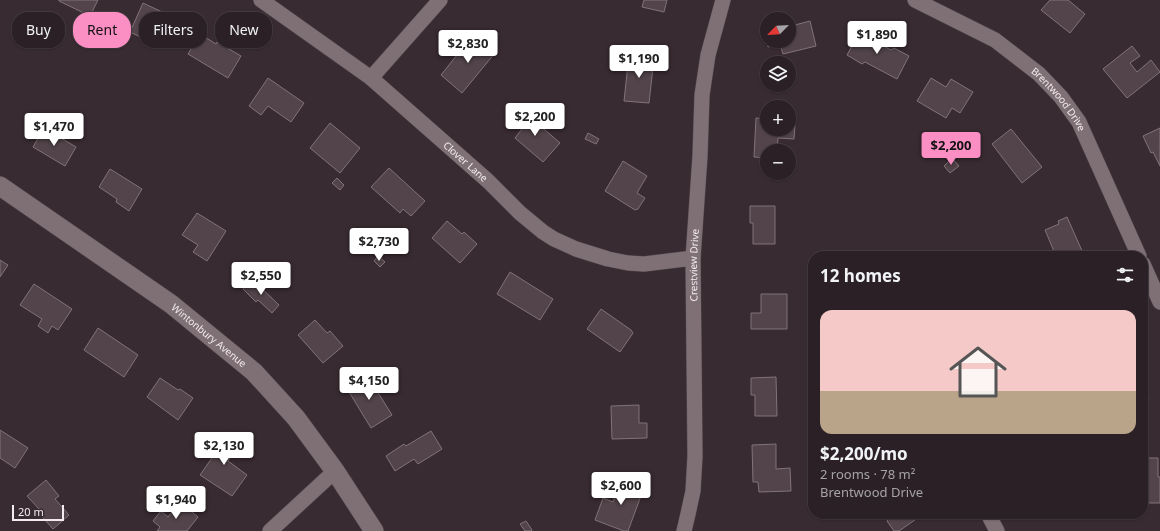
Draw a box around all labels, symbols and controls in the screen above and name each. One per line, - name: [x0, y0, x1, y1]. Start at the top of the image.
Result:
- chip: Buy: [12, 12, 65, 48]
- chip: Rent: [73, 12, 131, 48]
- chip: Filters: [139, 12, 207, 48]
- chip: New: [215, 12, 272, 48]
- north arrow: [760, 12, 796, 48]
- map controls: [760, 12, 796, 180]
- pin: $1,890: [844, 21, 910, 55]
- text: $1,890: [857, 25, 897, 43]
- pin: $2,830: [435, 30, 501, 64]
- text: $2,830: [448, 34, 488, 52]
- pin: $1,190: [606, 45, 672, 79]
- text: $1,190: [619, 49, 659, 67]
- button: layers: [760, 56, 796, 92]
- street label: Brentwood Drive: [1029, 64, 1089, 133]
- button: +: [760, 100, 796, 136]
- pin: $2,200: [502, 103, 568, 137]
- text: $2,200: [515, 107, 555, 125]
- pin: $1,470: [21, 113, 87, 147]
- text: $1,470: [34, 117, 74, 135]
- pin: $2,200: [918, 132, 984, 166]
- text: $2,200: [931, 136, 971, 154]
- street label: Clover Lane: [440, 138, 491, 185]
- button: −: [760, 144, 796, 180]
- pin: $2,730: [346, 228, 412, 262]
- street label: Crestview Drive: [686, 228, 702, 302]
- text: $2,730: [359, 232, 399, 250]
- pin: $2,550: [228, 262, 294, 296]
- text: 12 homes: [820, 264, 901, 287]
- icon: filters: [1114, 264, 1136, 286]
- text: $2,550: [241, 266, 281, 284]
- street label: Wintonbury Avenue: [169, 300, 250, 370]
- icon: home: [942, 336, 1014, 408]
- pin: $4,150: [336, 367, 402, 401]
- text: $4,150: [349, 371, 389, 389]
- pin: $2,130: [191, 432, 257, 466]
- text: $2,130: [204, 436, 244, 454]
- text: $2,200/mo: [820, 442, 908, 465]
- text: 2 rooms · 78 m²: [820, 465, 915, 483]
- pin: $2,600: [588, 472, 654, 506]
- text: $2,600: [601, 476, 641, 494]
- text: Brentwood Drive: [820, 483, 923, 501]
- pin: $1,940: [143, 486, 209, 520]
- text: $1,940: [156, 490, 196, 508]
- scale bar: [12, 503, 64, 522]
- text: 20 m: [18, 504, 44, 519]

